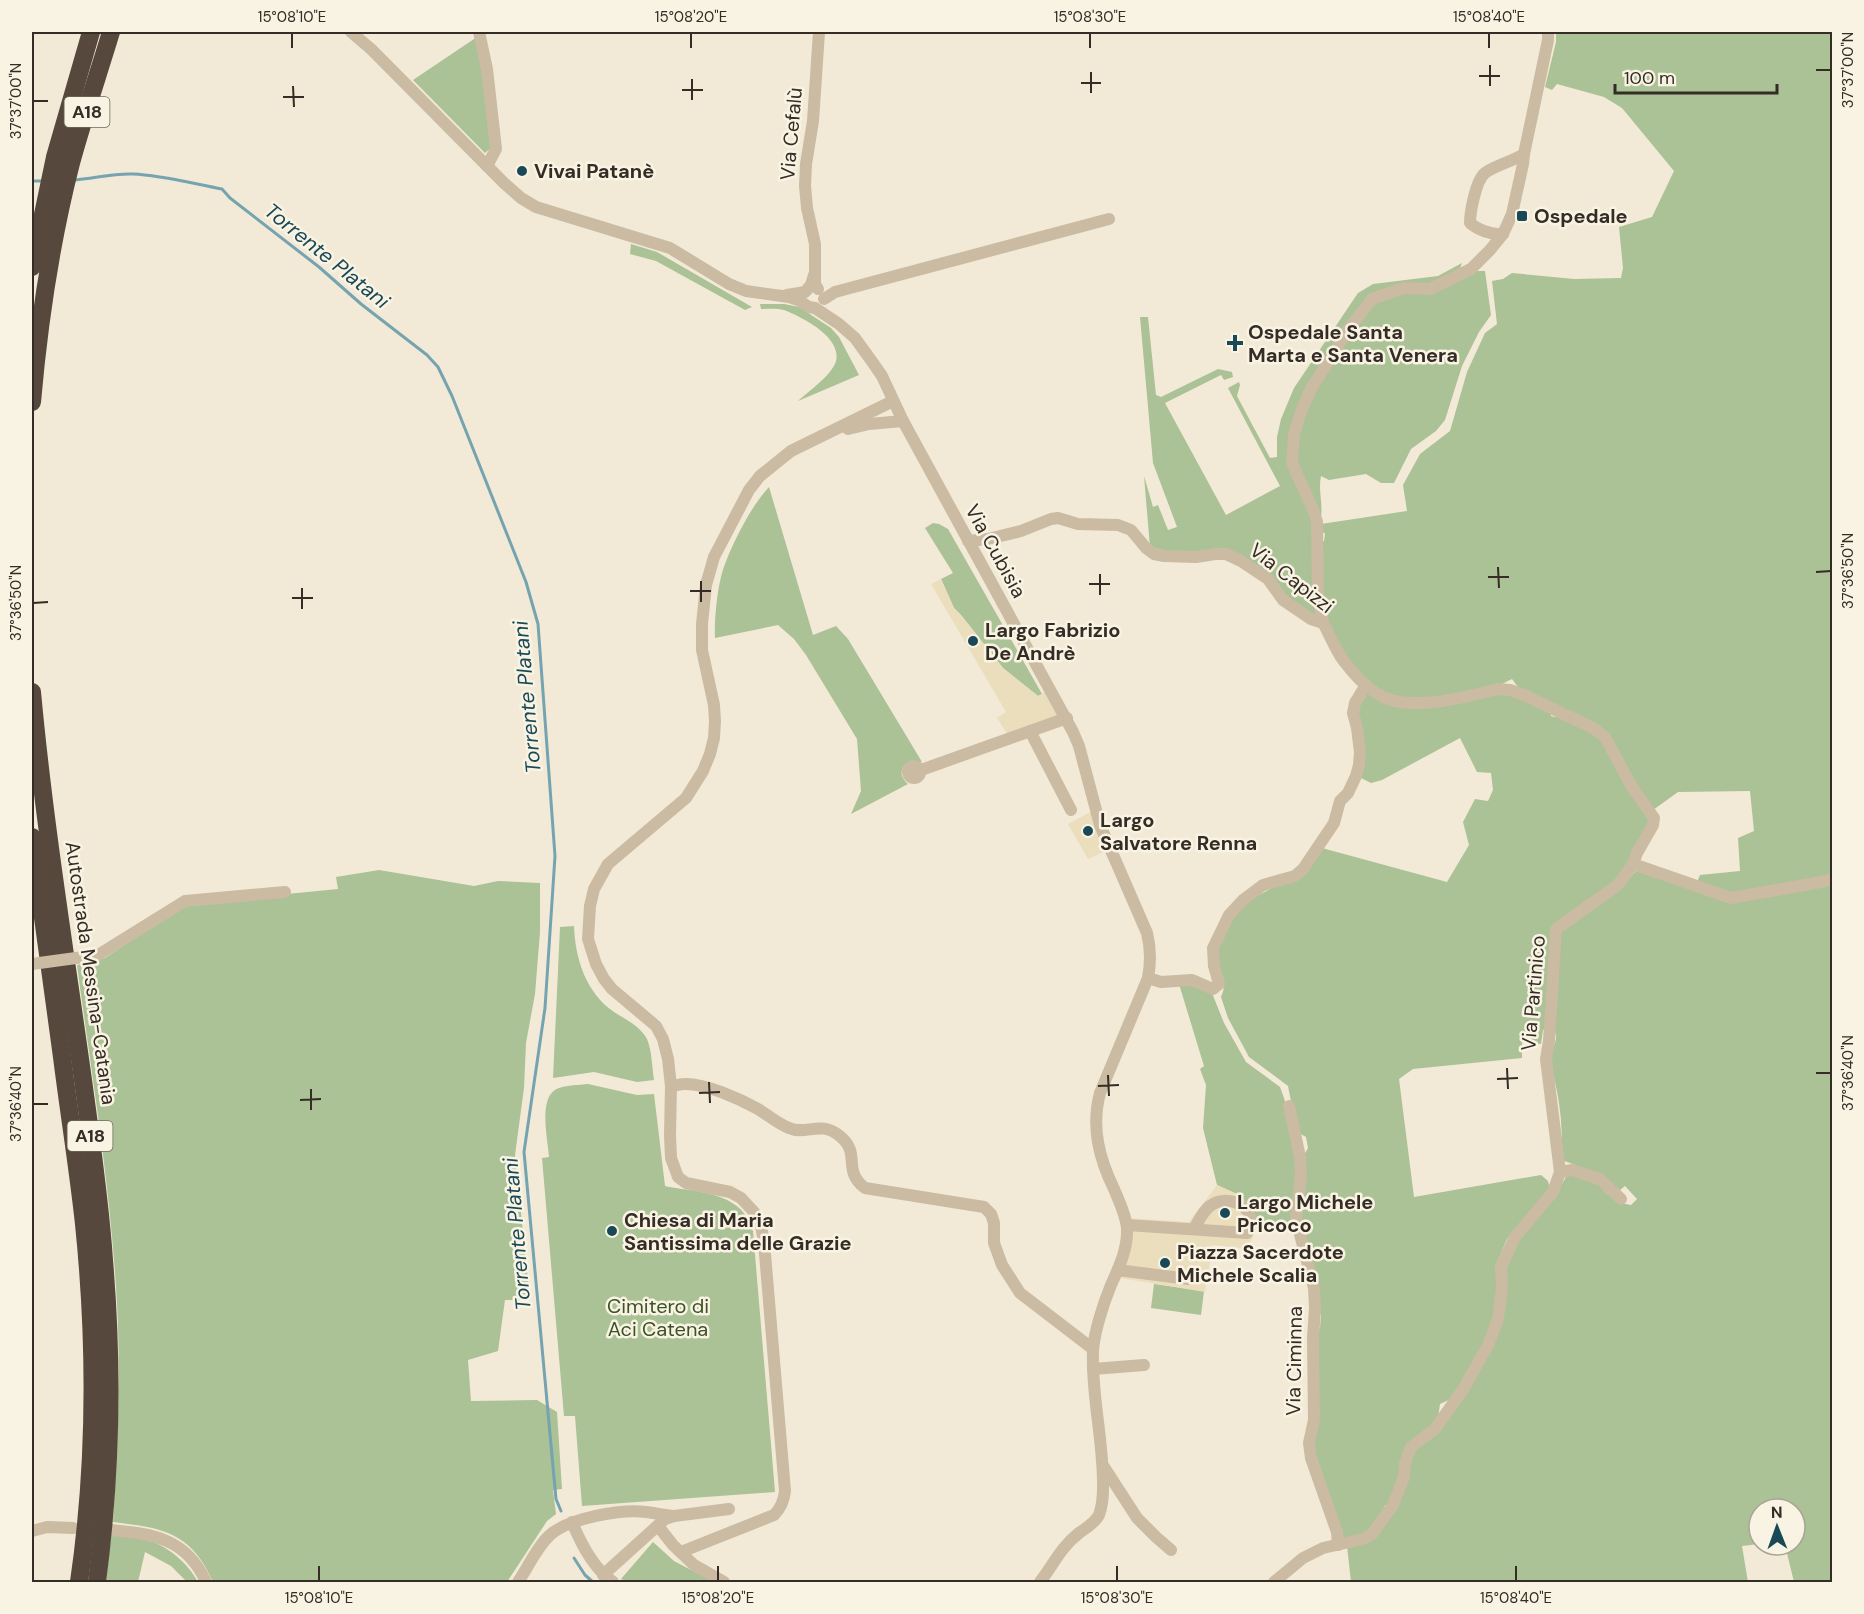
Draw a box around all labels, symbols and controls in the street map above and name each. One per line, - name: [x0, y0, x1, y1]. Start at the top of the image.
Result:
- text: 15°08'10"E: [258, 7, 326, 27]
- text: 15°08'20"E: [655, 7, 727, 27]
- text: 15°08'30"E: [1054, 7, 1126, 27]
- text: 15°08'40"E: [1453, 7, 1525, 27]
- text: 37°37'00"N: [1838, 32, 1858, 108]
- scale bar: [1615, 57, 1777, 95]
- text: 37°37'00"N: [6, 63, 26, 139]
- text: 100 m: [1624, 66, 1675, 90]
- street label: Via Cefalù: [774, 86, 808, 182]
- road number: A18: [64, 97, 110, 127]
- place label: Vivai Patanè: [534, 158, 654, 184]
- marker: Vivai Patanè: [515, 164, 529, 178]
- water label: Torrente Platani: [259, 197, 396, 316]
- place label: Ospedale: [1534, 203, 1628, 229]
- marker: Ospedale: [1515, 209, 1529, 223]
- place label: Ospedale Santa Marta e Santa Venera: [1248, 319, 1458, 368]
- marker: Ospedale Santa Marta e Santa Venera: [1226, 334, 1244, 352]
- street label: Via Cubisia: [960, 500, 1032, 602]
- text: 37°36'50"N: [1838, 533, 1858, 609]
- street label: Via Capizzi: [1245, 537, 1339, 619]
- text: 37°36'50"N: [6, 565, 26, 641]
- place label: Largo Fabrizio De Andrè: [985, 617, 1120, 666]
- water label: Torrente Platani: [506, 619, 548, 774]
- marker: Largo Fabrizio De Andrè: [966, 634, 980, 648]
- place label: Largo Salvatore Renna: [1100, 807, 1257, 856]
- marker: Largo Salvatore Renna: [1081, 824, 1095, 838]
- street label: Autostrada Messina-Catania: [60, 840, 122, 1106]
- street label: Via Partinico: [1515, 934, 1551, 1052]
- text: 37°36'40"N: [1838, 1035, 1858, 1111]
- text: 37°36'40"N: [6, 1066, 26, 1142]
- road number: A18: [68, 1121, 112, 1151]
- water label: Torrente Platani: [496, 1156, 538, 1311]
- place label: Largo Michele Pricoco: [1237, 1189, 1373, 1238]
- marker: Largo Michele Pricoco: [1218, 1206, 1232, 1220]
- place label: Chiesa di Maria Santissima delle Grazie: [624, 1207, 852, 1256]
- marker: Chiesa di Maria Santissima delle Grazie: [605, 1224, 619, 1238]
- place label: Piazza Sacerdote Michele Scalia: [1177, 1239, 1344, 1288]
- marker: Piazza Sacerdote Michele Scalia: [1158, 1256, 1172, 1270]
- park label: Cimitero di Aci Catena: [607, 1293, 709, 1342]
- street label: Via Ciminna: [1280, 1306, 1308, 1416]
- north arrow: [1747, 1497, 1807, 1557]
- text: N: [1771, 1502, 1783, 1523]
- text: 15°08'10"E: [285, 1588, 353, 1608]
- text: 15°08'20"E: [682, 1588, 754, 1608]
- text: 15°08'30"E: [1081, 1588, 1153, 1608]
- text: 15°08'40"E: [1480, 1588, 1552, 1608]

